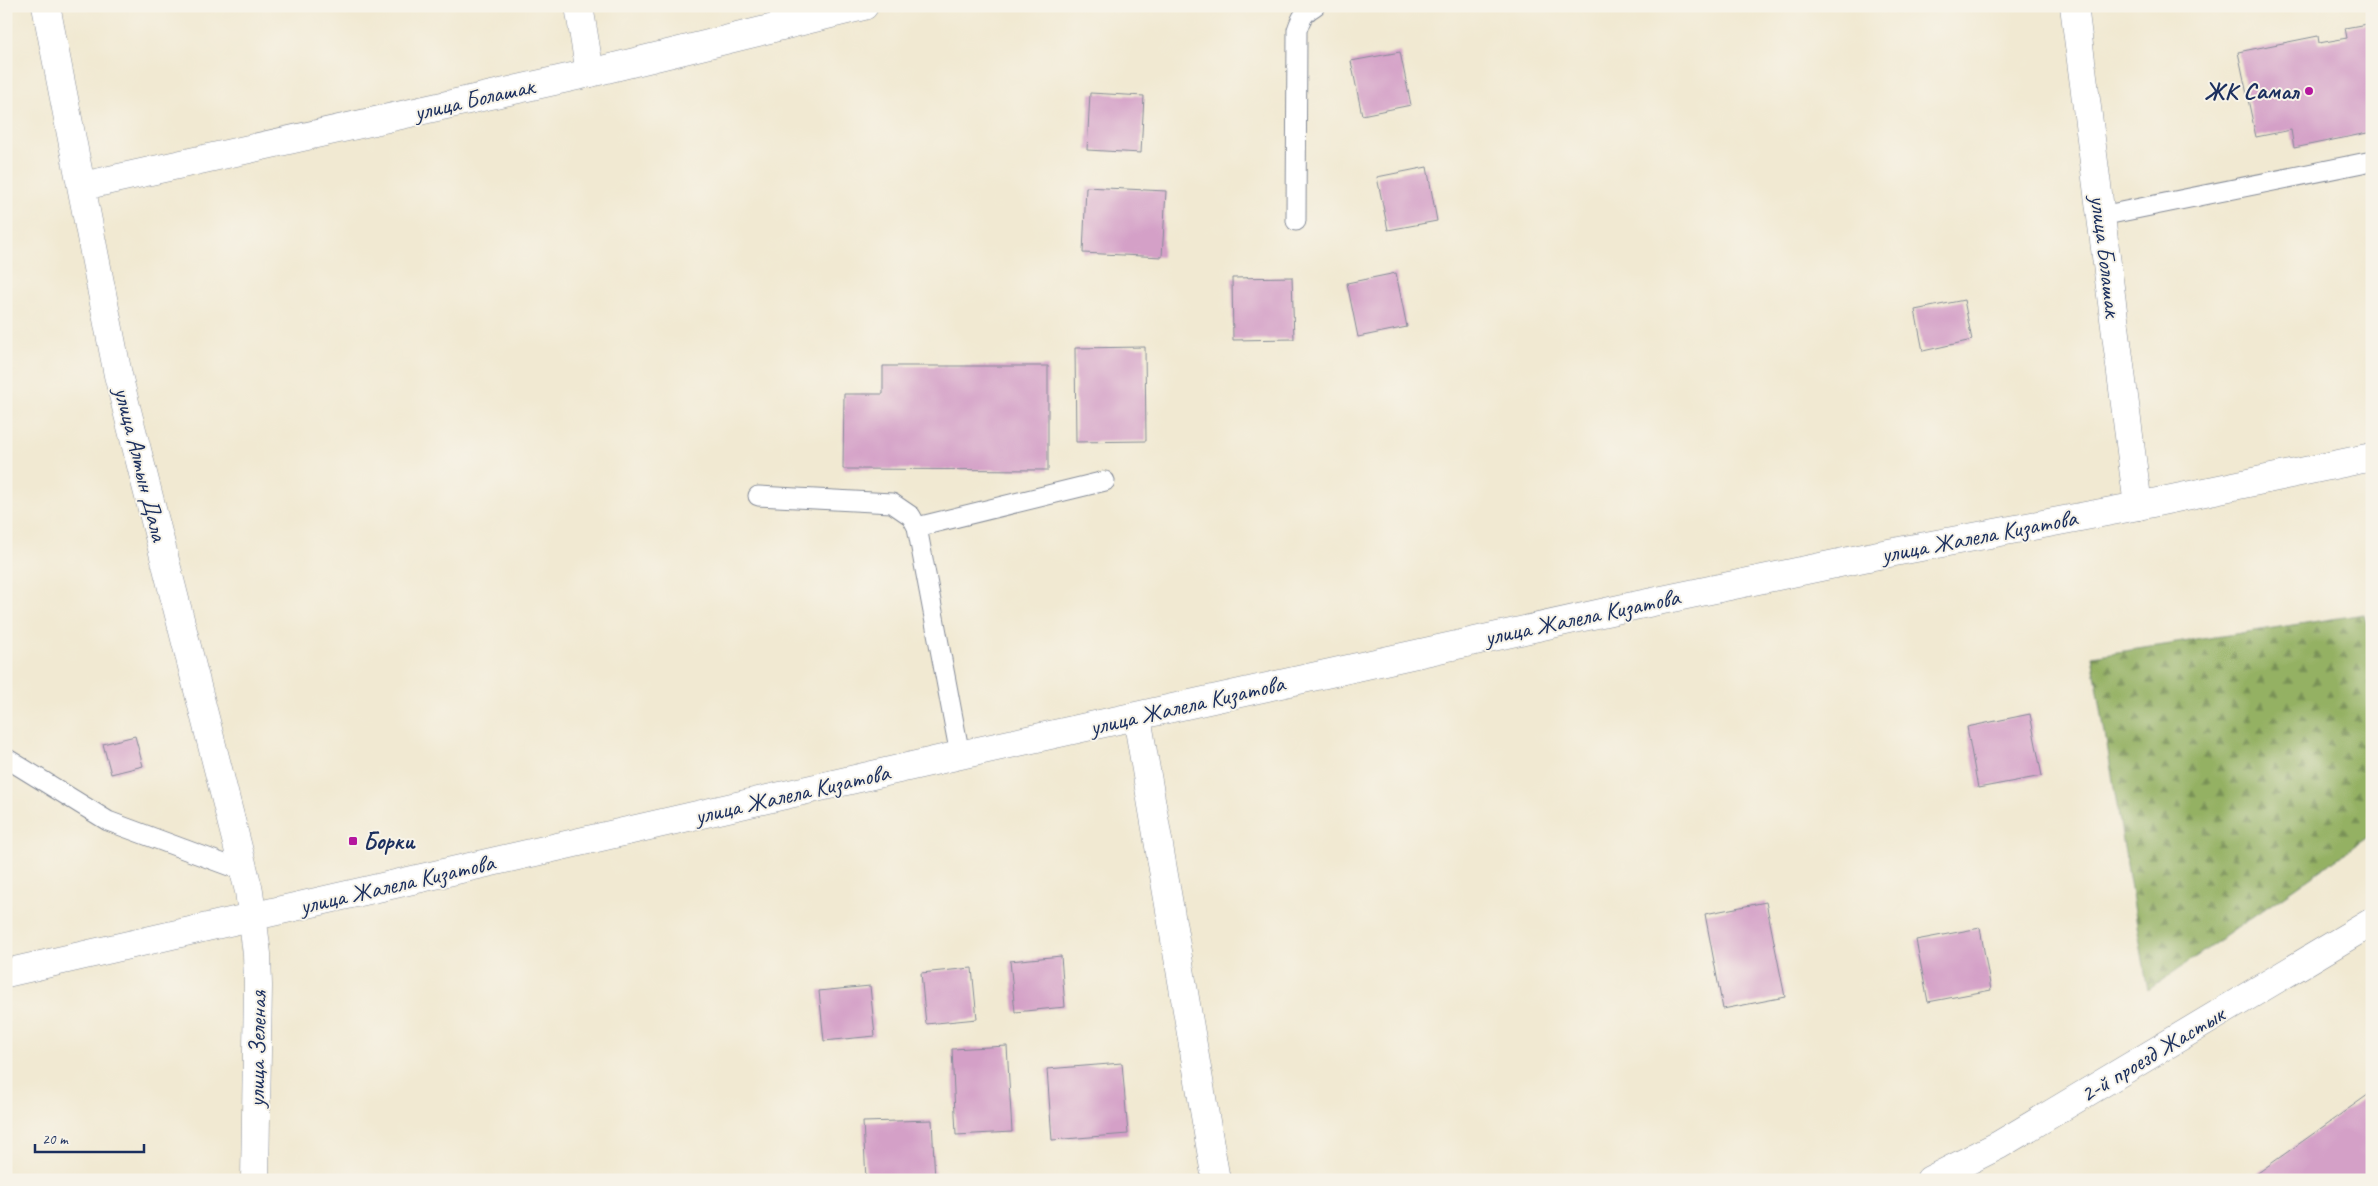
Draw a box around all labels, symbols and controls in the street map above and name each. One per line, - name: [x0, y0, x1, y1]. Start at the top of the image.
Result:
- street label: улица Болашак: [409, 70, 539, 128]
- place label: ЖК Самал: [2204, 76, 2301, 106]
- marker: ЖК Самал: [2303, 85, 2315, 97]
- street label: улица Болашак: [2083, 192, 2129, 321]
- street label: улица Алтын Дала: [107, 382, 175, 545]
- street label: улица Жалела Кизатова: [1877, 502, 2081, 570]
- street label: улица Жалела Кизатова: [1480, 581, 1684, 653]
- street label: улица Жалела Кизатова: [1085, 668, 1289, 742]
- street label: улица Жалела Кизатова: [690, 757, 894, 831]
- place label: Борки: [363, 826, 416, 856]
- marker: Борки: [347, 835, 359, 847]
- street label: улица Жалела Кизатова: [295, 847, 499, 921]
- street label: улица Зеленая: [241, 989, 273, 1110]
- street label: 2-й проезд Жастык: [2074, 998, 2232, 1109]
- scale bar: [35, 1121, 144, 1153]
- text: 20 m: [42, 1130, 69, 1149]

